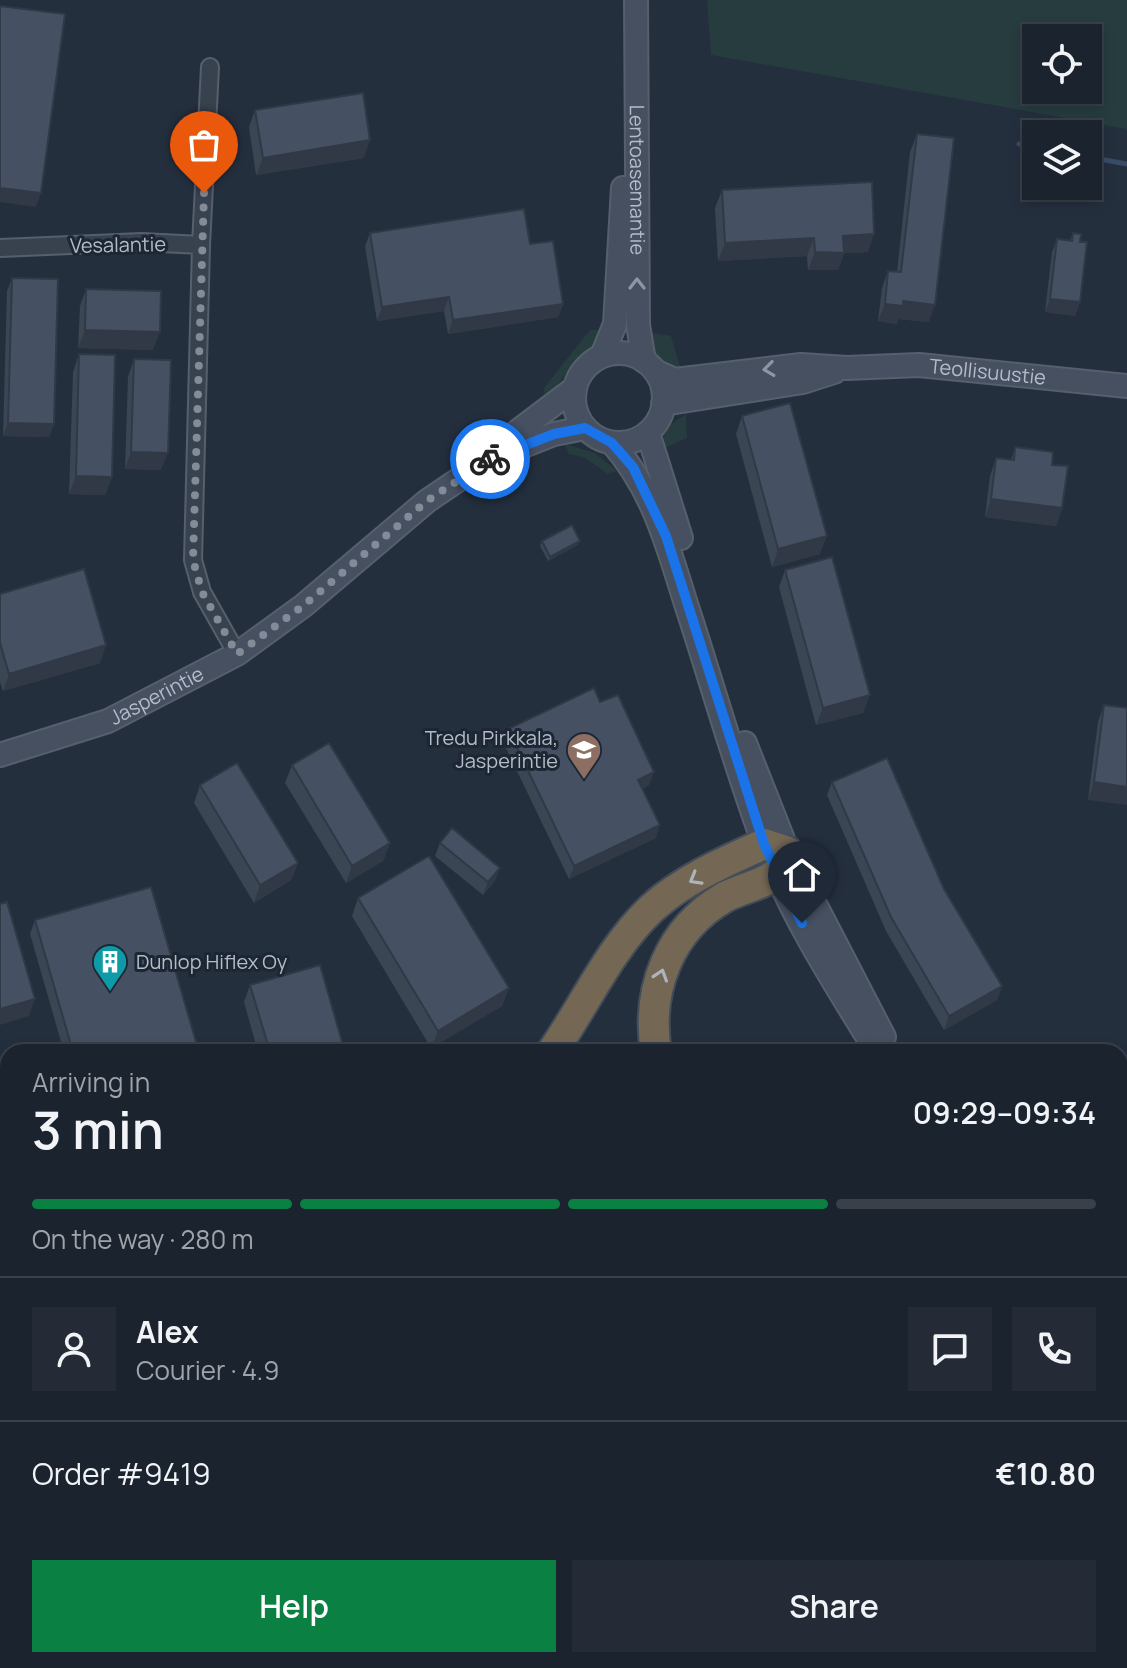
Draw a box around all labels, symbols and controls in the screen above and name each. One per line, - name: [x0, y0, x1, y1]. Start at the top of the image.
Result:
- map controls: [1022, 24, 1102, 200]
- button: locate: [1022, 24, 1102, 104]
- street label: Lentoasemantie: [624, 105, 652, 255]
- pin: [170, 111, 238, 193]
- button: layers: [1022, 120, 1102, 200]
- icon: bag: [182, 123, 226, 167]
- street label: Vesalantie: [70, 230, 166, 259]
- one-way arrow: [629, 277, 646, 290]
- street label: Teollisuustie: [928, 352, 1047, 391]
- one-way arrow: [763, 360, 776, 377]
- courier: [450, 419, 530, 499]
- icon: bike: [468, 437, 512, 481]
- street label: Jasperintie: [105, 660, 208, 731]
- place label: Tredu Pirkkala, Jasperintie: [425, 724, 558, 774]
- school or university icon: Tredu Pirkkala, Jasperintie: [565, 731, 603, 781]
- pin: [768, 841, 836, 923]
- icon: home: [780, 853, 824, 897]
- one-way arrow: [689, 869, 704, 885]
- building icon: Dunlop Hiflex Oy: [91, 943, 129, 993]
- place label: Dunlop Hiflex Oy: [136, 948, 288, 975]
- one-way arrow: [652, 969, 668, 983]
- text: Arriving in: [32, 1064, 150, 1100]
- text: 09:29–09:34: [913, 1092, 1096, 1133]
- text: 3 min: [32, 1094, 164, 1165]
- text: On the way · 280 m: [32, 1221, 254, 1257]
- button: person: [32, 1307, 116, 1391]
- button: chat: [908, 1307, 992, 1391]
- button: phone: [1012, 1307, 1096, 1391]
- text: Alex: [136, 1311, 199, 1352]
- text: Courier · 4.9: [136, 1352, 279, 1388]
- text: Order #9419: [32, 1453, 211, 1494]
- text: €10.80: [995, 1453, 1096, 1494]
- button: Help: [32, 1560, 556, 1652]
- button: Share: [572, 1560, 1096, 1652]

